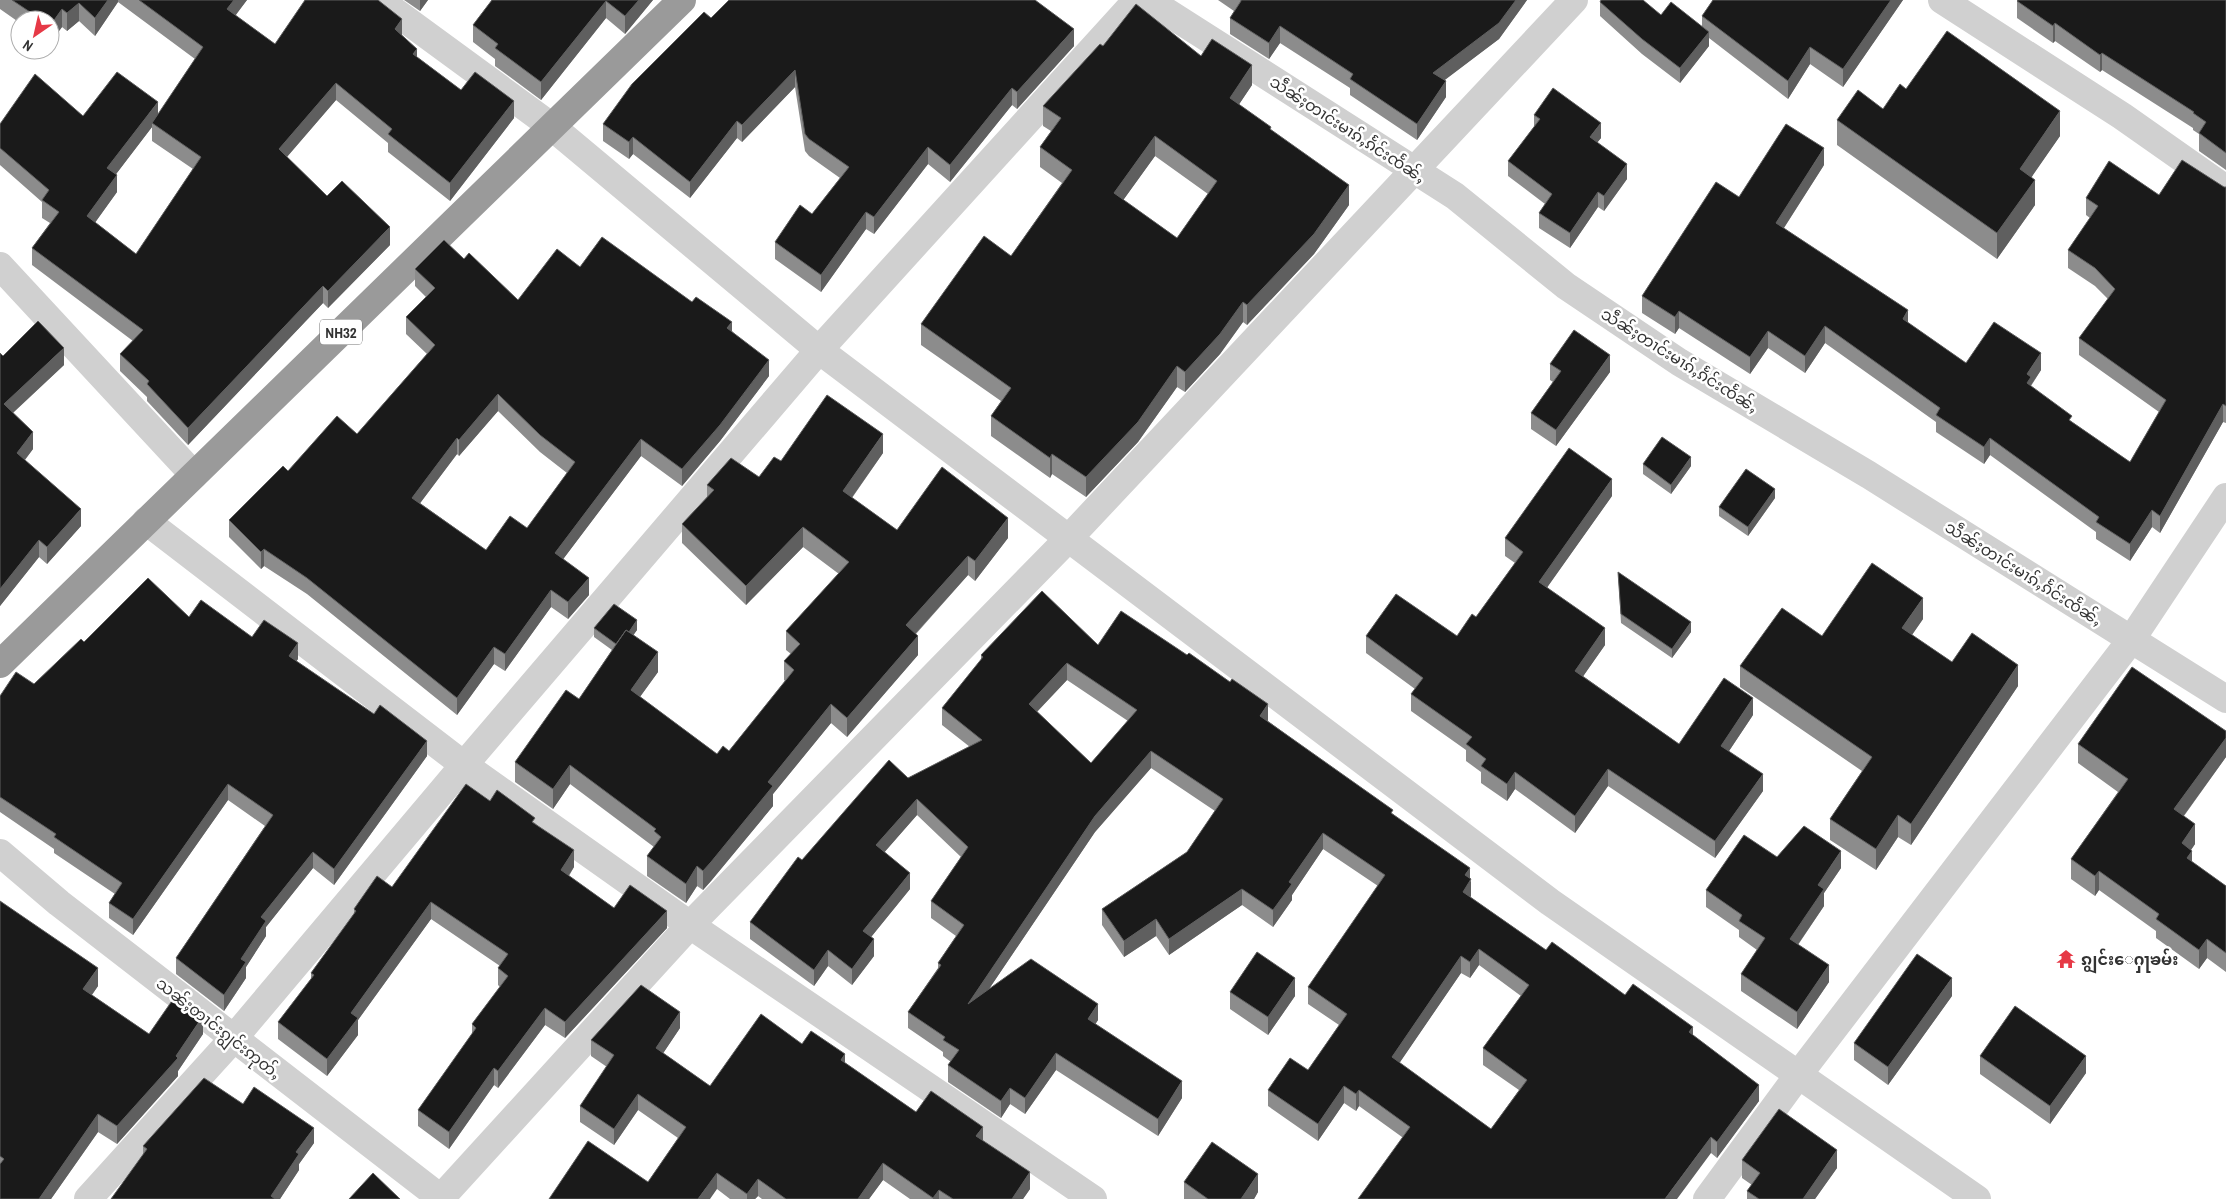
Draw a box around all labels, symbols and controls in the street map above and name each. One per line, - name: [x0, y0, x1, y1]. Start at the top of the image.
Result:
- north arrow: [10, 10, 60, 60]
- text: N: [19, 36, 36, 56]
- street label: သဵၼ်ႈတၢင်းမၢၵ်ႇၵႅင်းၸႅၼ်ႇ: [1266, 70, 1430, 188]
- street label: သဵၼ်ႈတၢင်းမၢၵ်ႇၵႅင်းၸႅၼ်ႇ: [1597, 303, 1763, 417]
- road number: NH32: [320, 320, 362, 344]
- street label: သဵၼ်ႈတၢင်းမၢၵ်ႇၵႅင်းၸႅၼ်ႇ: [1941, 516, 2107, 630]
- temple icon: ၵျွင်းေႁႃၶမ်း: [2055, 948, 2077, 970]
- place label: ၵျွင်းေႁႃၶမ်း: [2081, 948, 2178, 974]
- street label: သၼ်ႈတၢင်းၵျွင်းဢုတ်ႇ: [149, 972, 286, 1088]

